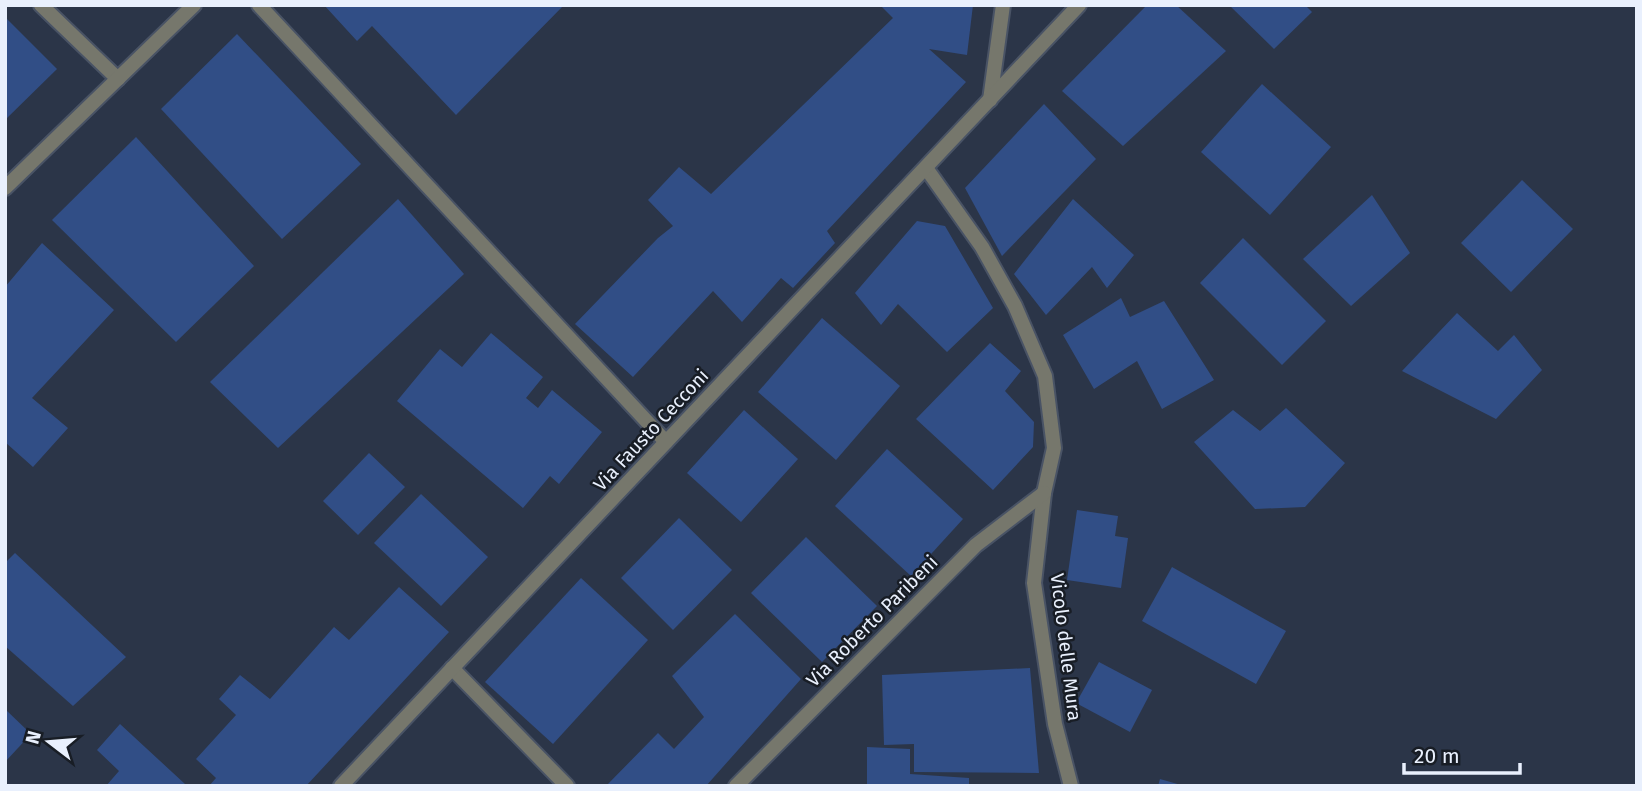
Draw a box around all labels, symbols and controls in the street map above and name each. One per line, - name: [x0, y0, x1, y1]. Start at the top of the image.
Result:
- street label: Via Fausto Cecconi: [589, 364, 713, 496]
- street label: Via Roberto Paribeni: [801, 550, 943, 692]
- street label: Vicolo delle Mura: [1046, 572, 1086, 722]
- north arrow: [14, 707, 84, 777]
- text: N: [20, 728, 46, 747]
- scale bar: [1404, 732, 1520, 776]
- text: 20 m: [1414, 743, 1460, 769]

